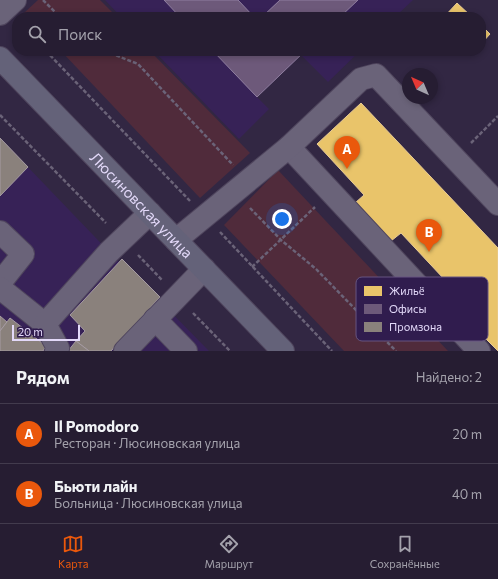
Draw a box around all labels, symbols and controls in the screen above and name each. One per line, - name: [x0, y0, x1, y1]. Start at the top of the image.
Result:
- search box: [12, 12, 486, 56]
- icon: search: [26, 23, 48, 45]
- text: Поиск: [58, 25, 102, 43]
- north arrow: [402, 68, 438, 104]
- pin: A: [334, 136, 360, 169]
- street label: Люсиновская улица: [87, 148, 197, 261]
- your location: [272, 209, 292, 229]
- pin: B: [416, 219, 442, 252]
- legend: [356, 277, 488, 341]
- text: Жильё: [389, 284, 425, 297]
- text: Офисы: [389, 302, 426, 315]
- text: Промзона: [389, 320, 442, 333]
- scale bar: [12, 323, 80, 342]
- text: 20 m: [18, 325, 43, 338]
- text: Рядом: [16, 367, 70, 388]
- text: Найдено: 2: [416, 369, 482, 385]
- text: Il Pomodoro: [54, 417, 139, 435]
- text: A: [24, 426, 34, 442]
- text: 20 m: [453, 426, 482, 442]
- text: Ресторан · Люсиновская улица: [54, 435, 240, 451]
- text: Бьюти лайн: [54, 477, 137, 495]
- text: B: [25, 486, 33, 502]
- text: 40 m: [452, 486, 482, 502]
- text: Больница · Люсиновская улица: [54, 495, 243, 511]
- tab: Карта: [58, 533, 88, 570]
- tab: Маршрут: [205, 533, 253, 570]
- tab: Сохранённые: [370, 533, 440, 570]

